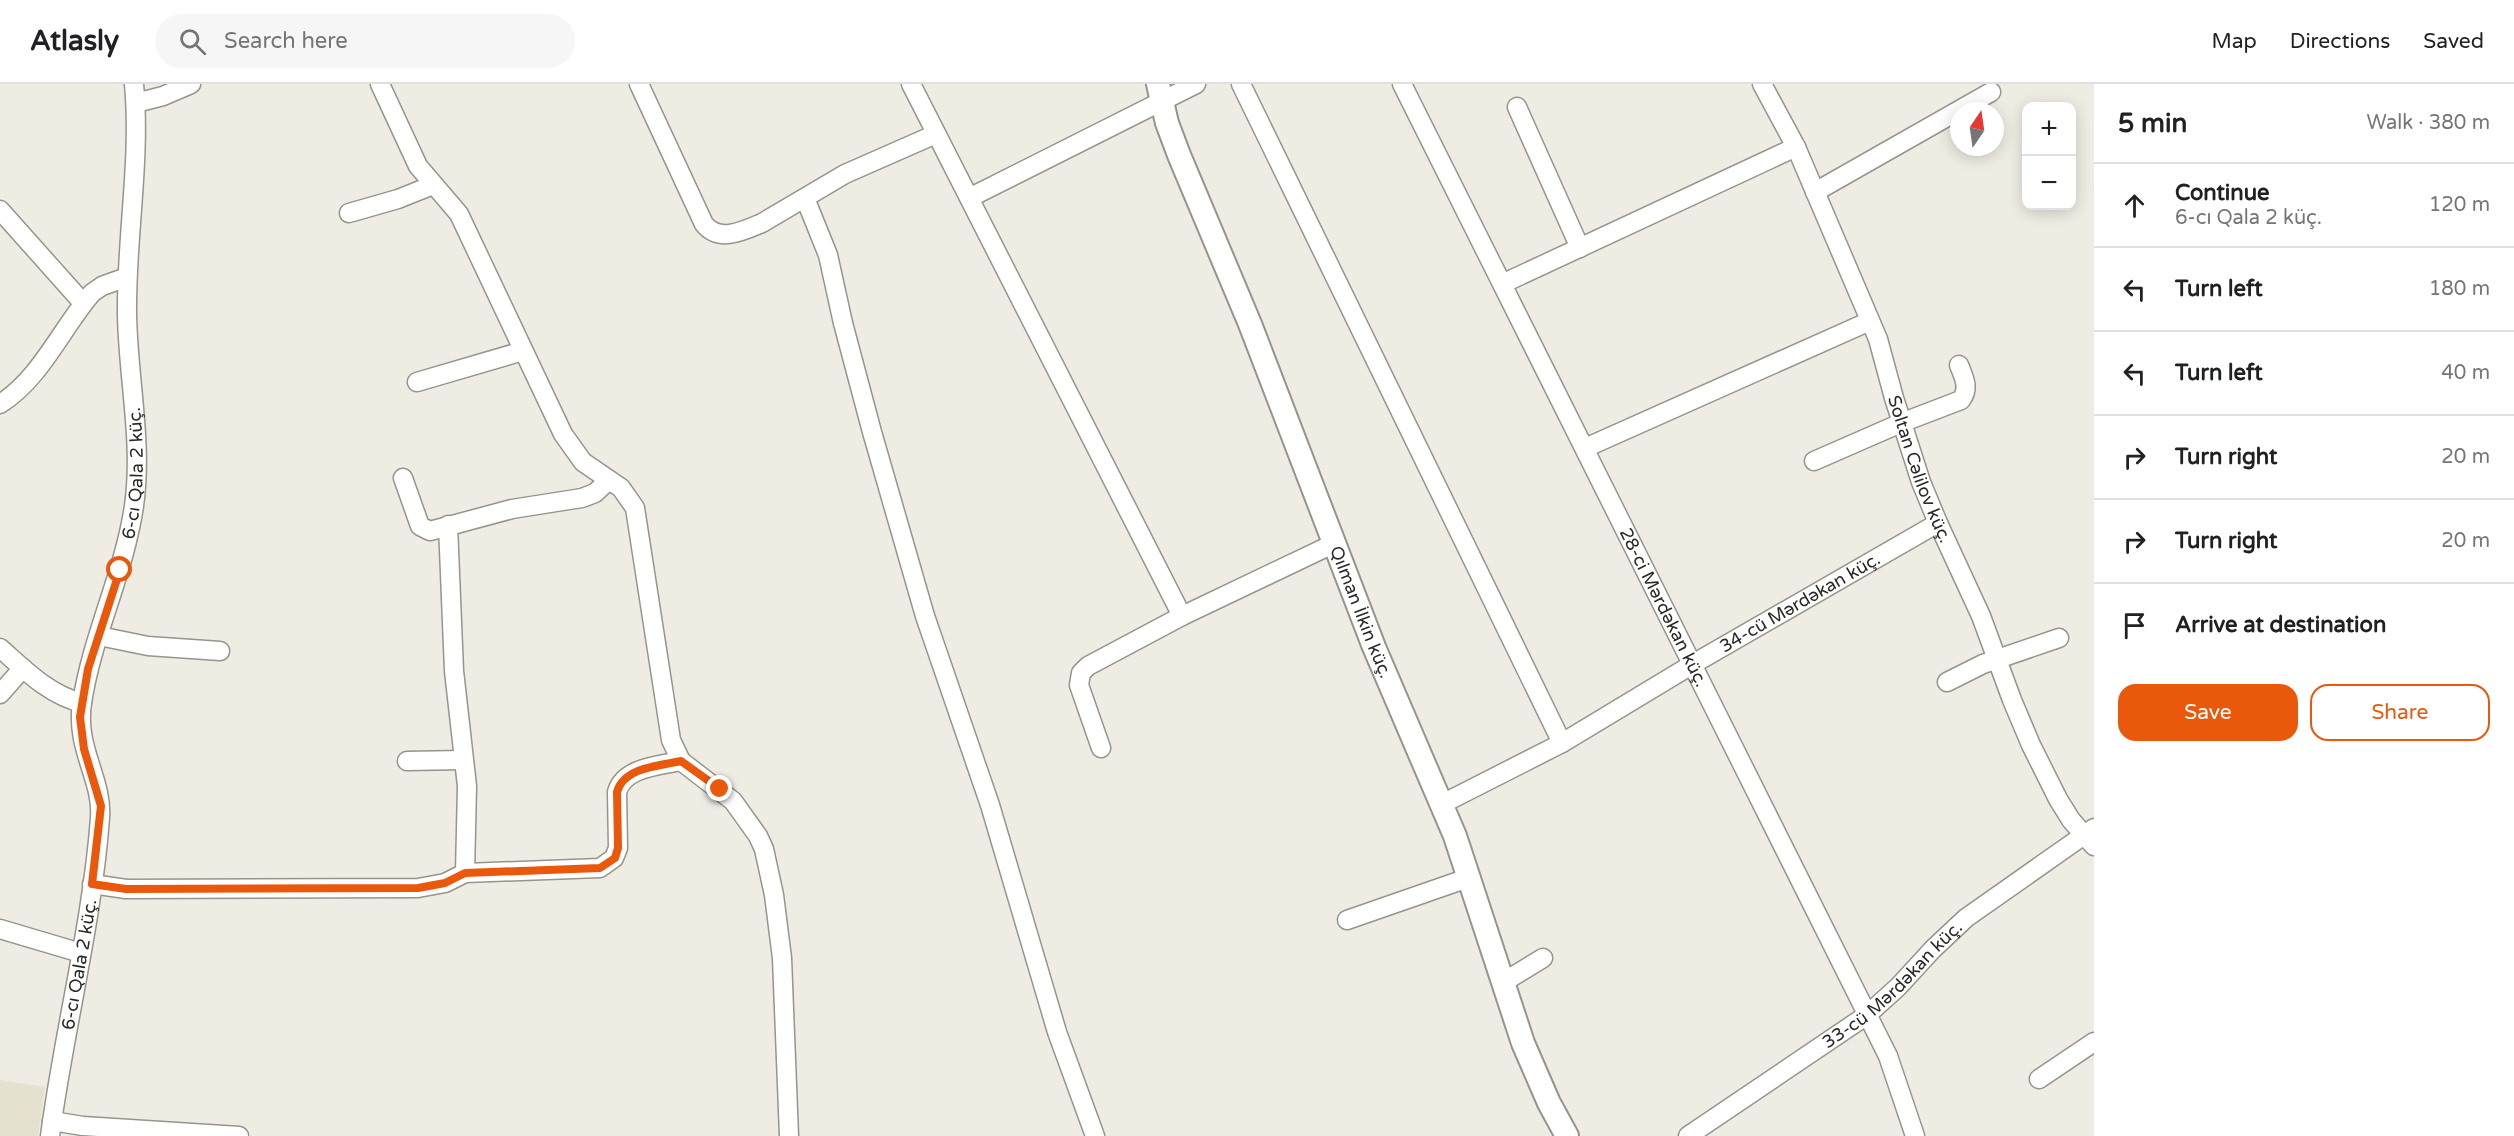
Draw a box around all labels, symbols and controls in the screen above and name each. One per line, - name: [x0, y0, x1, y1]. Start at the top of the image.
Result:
- search box: [155, 14, 575, 68]
- text: Atlasly: [30, 24, 119, 58]
- icon: search: [176, 25, 209, 58]
- text: Search here: [224, 28, 348, 54]
- text: Map: [2211, 29, 2257, 54]
- text: Directions: [2290, 29, 2390, 54]
- text: Saved: [2423, 29, 2484, 54]
- north arrow: [1950, 102, 2004, 156]
- map controls: [2022, 102, 2076, 210]
- button: +: [2022, 102, 2076, 156]
- text: 5 min: [2118, 108, 2187, 139]
- text: Walk · 380 m: [2367, 111, 2490, 135]
- button: −: [2022, 156, 2076, 210]
- text: Continue: [2175, 180, 2270, 206]
- icon: ahead: [2118, 189, 2151, 222]
- text: 120 m: [2429, 193, 2490, 217]
- text: 6-cı Qala 2 küç.: [2175, 206, 2322, 230]
- icon: left: [2118, 273, 2151, 306]
- text: Turn left: [2175, 276, 2263, 302]
- text: 180 m: [2429, 277, 2490, 301]
- icon: left: [2118, 357, 2151, 390]
- text: Turn left: [2175, 360, 2263, 386]
- text: 40 m: [2441, 361, 2490, 385]
- street label: Soltan Cəlilov küç.: [1883, 393, 1957, 546]
- street label: 6-cı Qala 2 küç.: [117, 406, 148, 541]
- icon: right: [2118, 441, 2151, 474]
- text: Turn right: [2175, 444, 2277, 470]
- text: 20 m: [2441, 445, 2490, 469]
- street label: 28-ci Mərdəkan küç.: [1615, 524, 1713, 690]
- icon: right: [2118, 525, 2151, 558]
- text: Turn right: [2175, 528, 2277, 554]
- text: 20 m: [2441, 529, 2490, 553]
- street label: Qılman İlkin küç.: [1325, 543, 1397, 681]
- street label: 34-cü Mərdəkan küç.: [1716, 548, 1884, 657]
- route start: [106, 556, 132, 582]
- icon: arrive: [2118, 609, 2151, 642]
- text: Arrive at destination: [2175, 612, 2386, 638]
- button: Save: [2118, 684, 2298, 741]
- button: Share: [2310, 684, 2490, 741]
- route end: [706, 775, 732, 801]
- street label: 6-cı Qala 2 küç.: [57, 898, 101, 1032]
- street label: 33-cü Mərdəkan küç.: [1818, 916, 1967, 1053]

